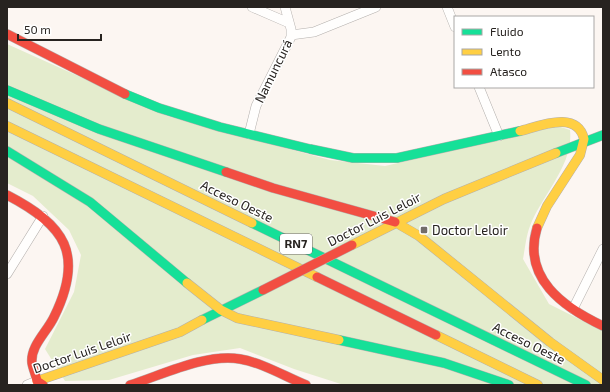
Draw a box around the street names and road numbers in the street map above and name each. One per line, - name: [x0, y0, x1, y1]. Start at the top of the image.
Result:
- street label: Namuncurá: [251, 37, 295, 105]
- street label: Acceso Oeste: [198, 177, 276, 225]
- street label: Doctor Luis Leloir: [325, 189, 423, 249]
- road number: RN7: [280, 234, 312, 254]
- street label: Acceso Oeste: [490, 319, 568, 367]
- street label: Doctor Luis Leloir: [31, 328, 133, 376]

